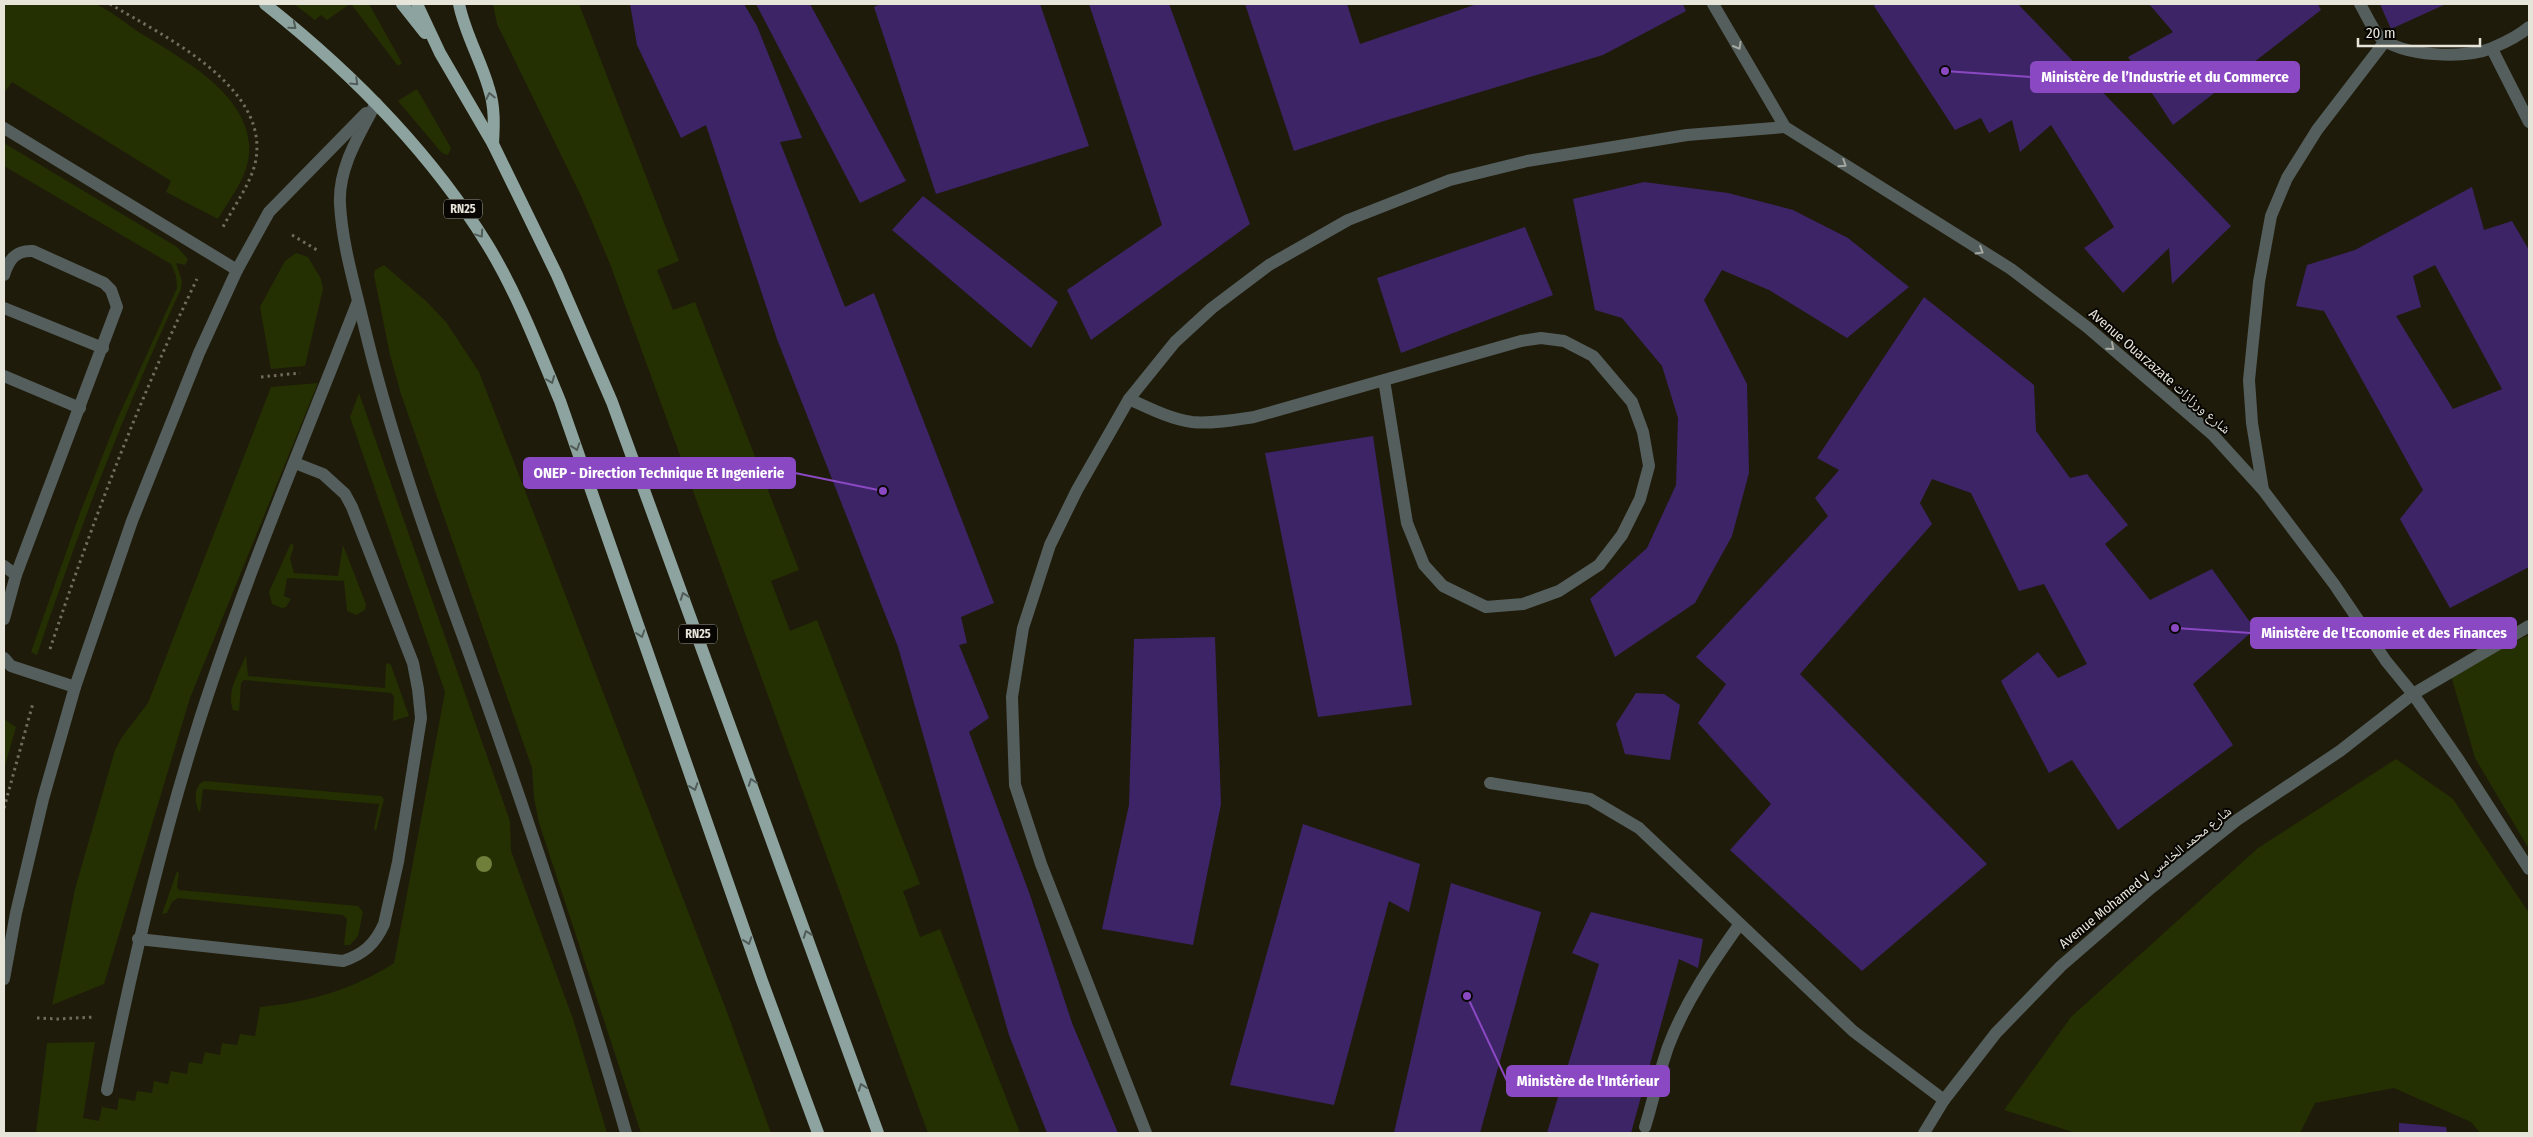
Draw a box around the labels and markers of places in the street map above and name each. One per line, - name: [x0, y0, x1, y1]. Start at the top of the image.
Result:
- callout: Ministère de l’Industrie et du Commerce: [2031, 62, 2299, 92]
- callout: ONEP - Direction Technique Et Ingenierie: [524, 458, 795, 488]
- callout: Ministère de l'Economie et des Finances: [2251, 618, 2516, 648]
- callout: Ministère de l'Intérieur: [1507, 1066, 1669, 1096]

